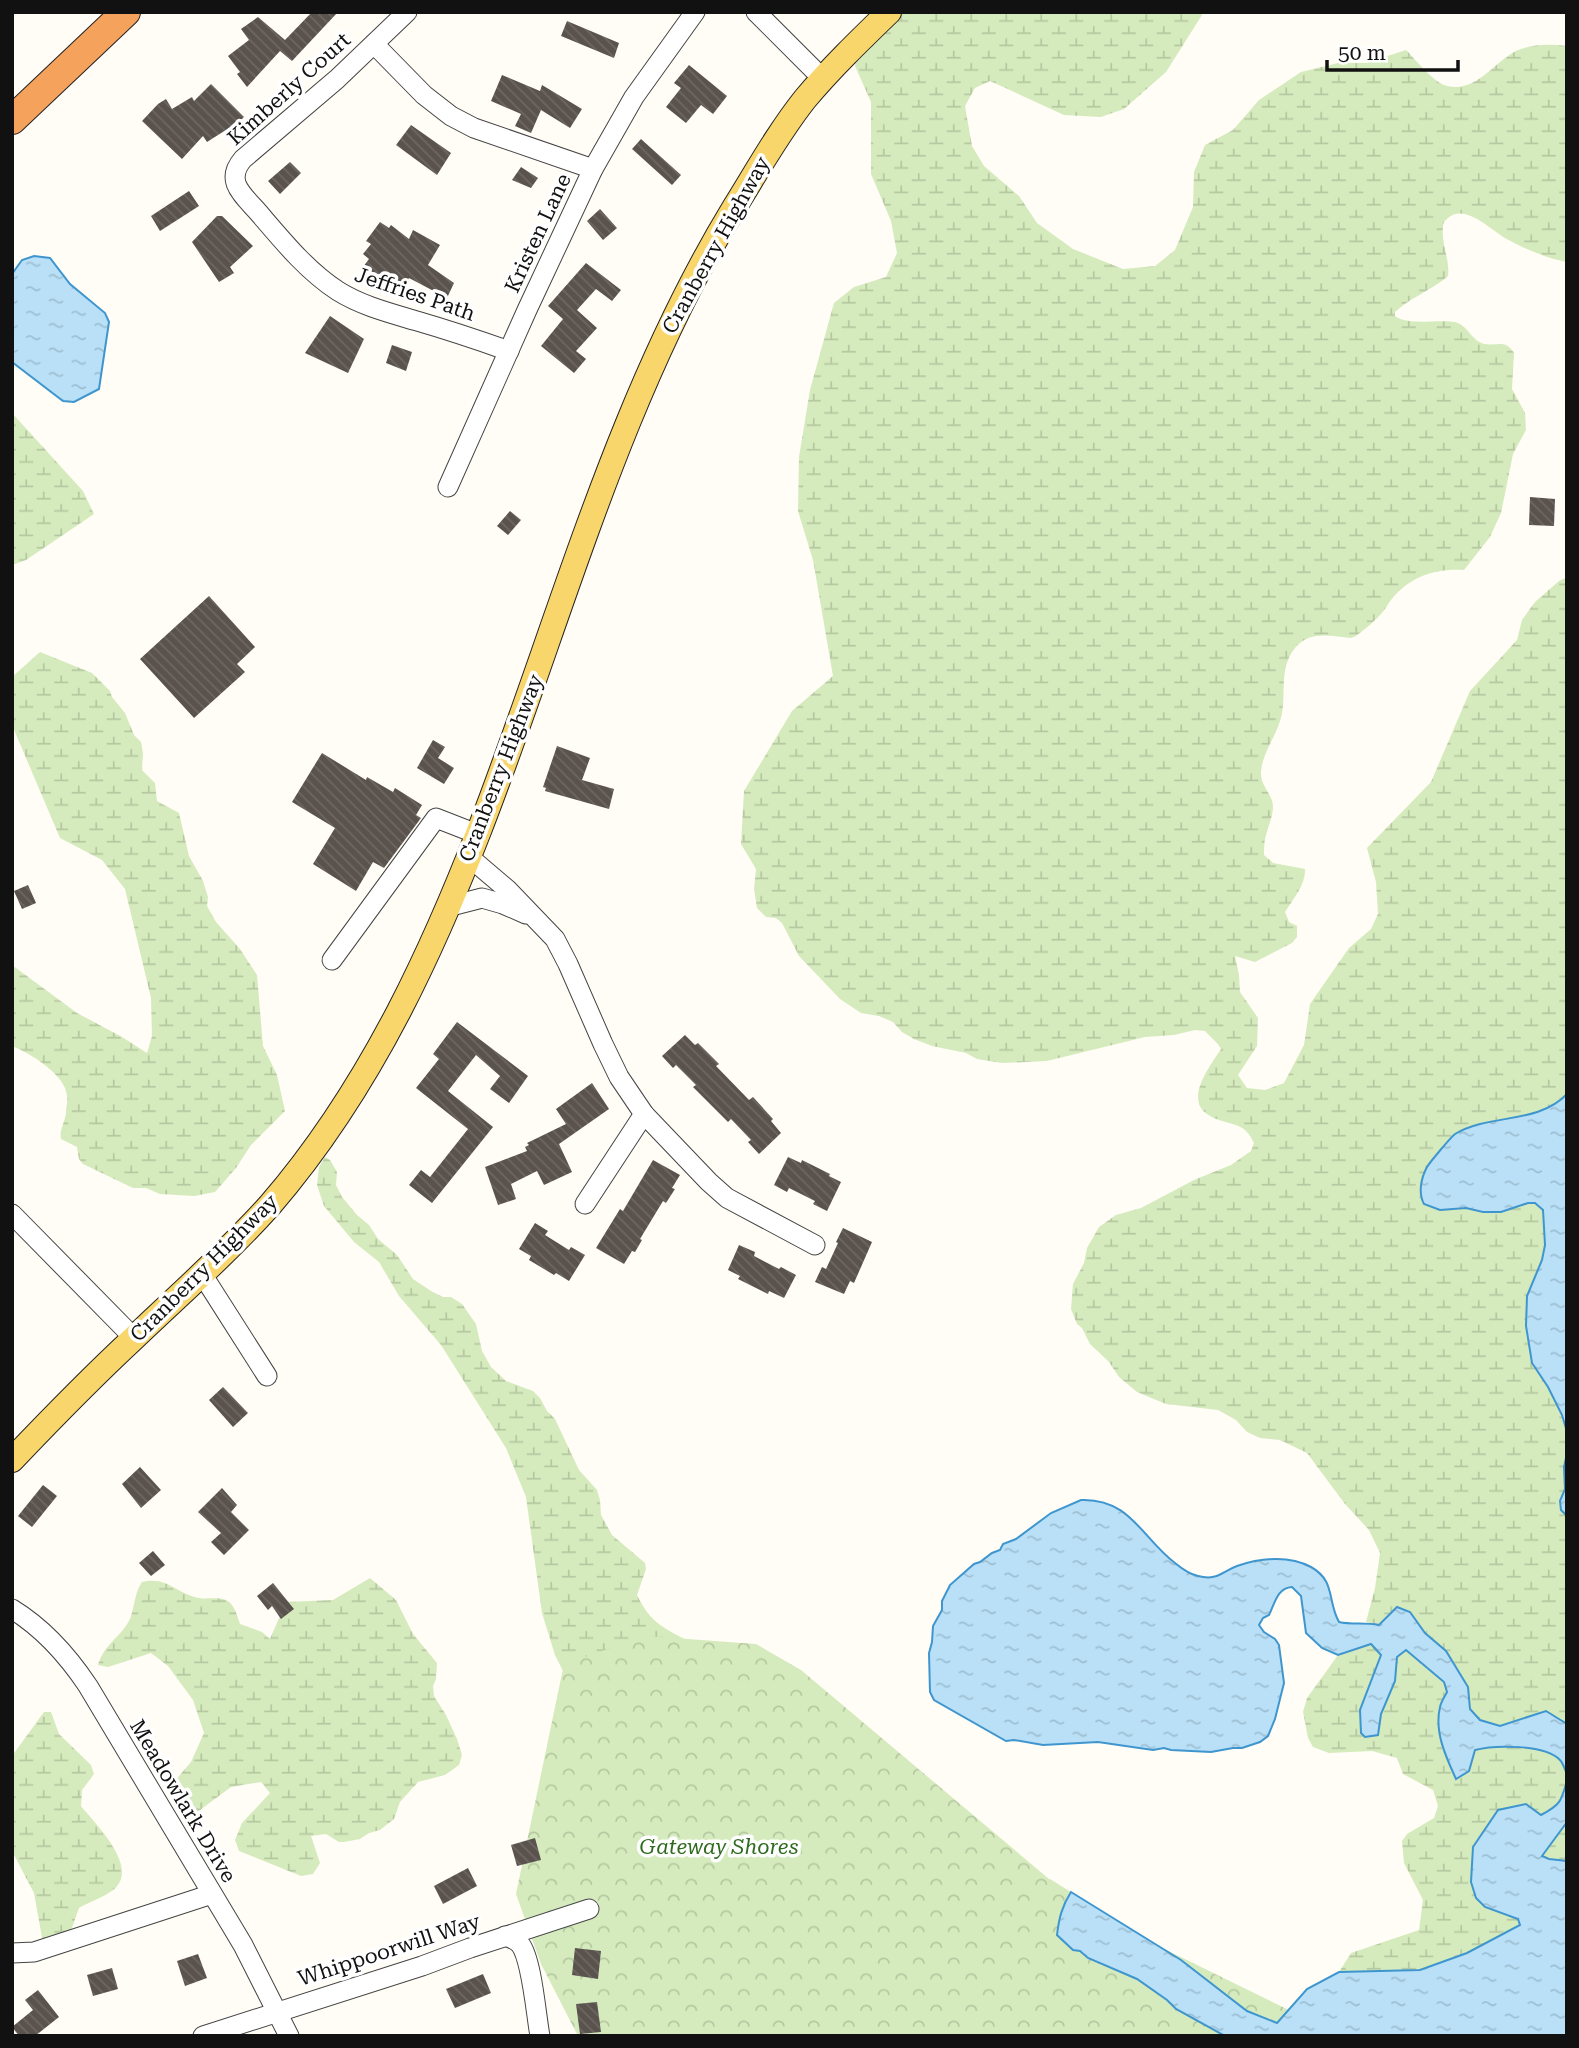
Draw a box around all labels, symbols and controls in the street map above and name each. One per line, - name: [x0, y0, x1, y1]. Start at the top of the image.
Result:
- street label: Kimberly Court: [223, 28, 355, 150]
- scale bar: [1327, 28, 1458, 72]
- text: 50 m: [1338, 41, 1386, 65]
- street label: Cranberry Highway: [657, 152, 775, 338]
- street label: Kristen Lane: [500, 170, 576, 296]
- street label: Jeffries Path: [352, 262, 479, 326]
- street label: Cranberry Highway: [454, 671, 548, 865]
- street label: Cranberry Highway: [125, 1189, 283, 1347]
- street label: Meadowlark Drive: [125, 1715, 241, 1887]
- park label: Gateway Shores: [640, 1835, 799, 1859]
- street label: Whippoorwill Way: [295, 1909, 484, 1991]

